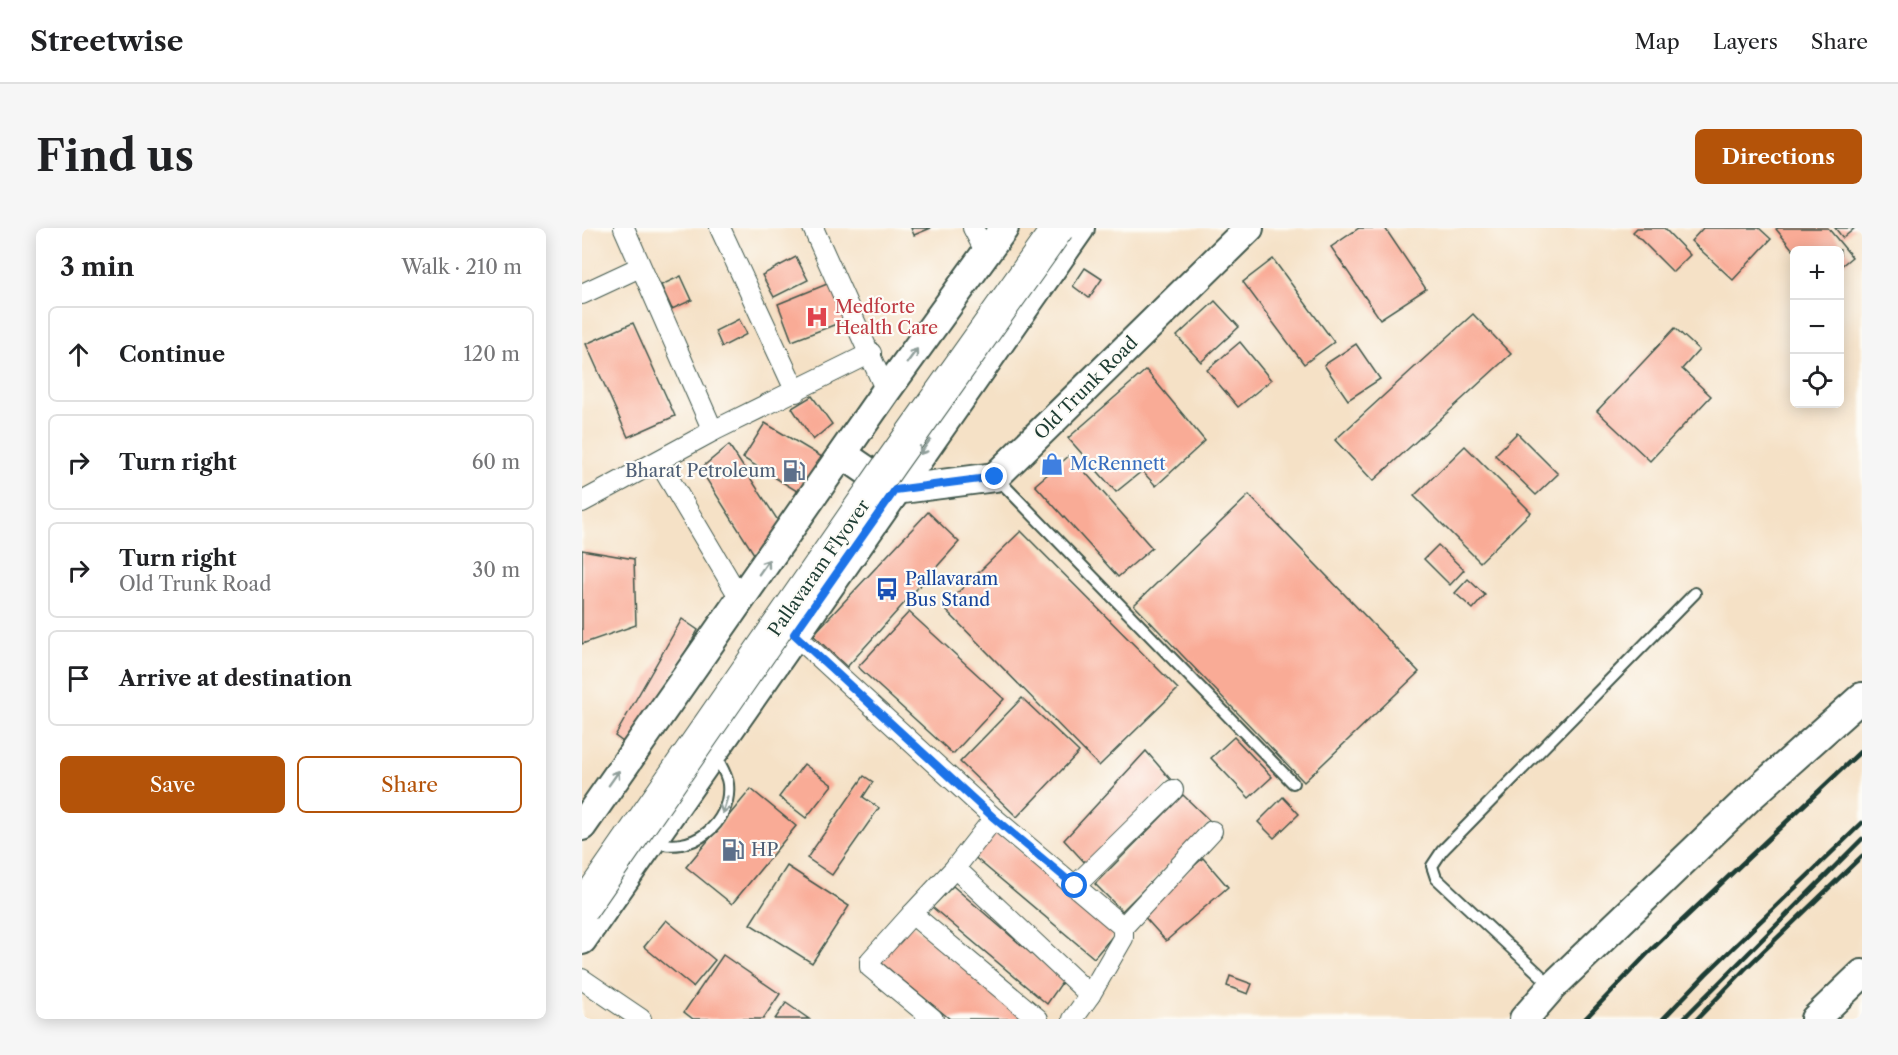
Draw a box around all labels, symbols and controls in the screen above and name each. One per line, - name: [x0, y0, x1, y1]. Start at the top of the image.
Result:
- text: Streetwise: [30, 24, 184, 58]
- text: Map: [1635, 29, 1680, 54]
- text: Layers: [1713, 29, 1778, 54]
- text: Share: [1811, 29, 1868, 54]
- button: Directions: [1695, 129, 1862, 184]
- text: Find us: [36, 130, 194, 182]
- map controls: [1790, 246, 1844, 408]
- button: +: [1790, 246, 1844, 300]
- text: 3 min: [60, 251, 134, 283]
- text: Walk · 210 m: [401, 255, 522, 279]
- place label: Medforte Health Care: [835, 296, 938, 339]
- button: −: [1790, 300, 1844, 354]
- hospital icon: Medforte Health Care: [804, 304, 830, 330]
- street label: Old Trunk Road: [1030, 332, 1142, 444]
- icon: ahead: [62, 338, 95, 371]
- text: Continue: [119, 341, 225, 368]
- text: 120 m: [463, 342, 520, 366]
- one-way arrow: [906, 348, 918, 364]
- button: locate: [1790, 354, 1844, 408]
- one-way arrow: [919, 439, 931, 455]
- icon: right: [62, 446, 95, 479]
- text: Turn right: [119, 449, 237, 476]
- text: 60 m: [472, 450, 520, 474]
- shop icon: McRennett: [1039, 451, 1065, 477]
- place label: McRennett: [1070, 453, 1166, 475]
- fuel station icon: Bharat Petroleum: [781, 458, 807, 484]
- place label: Bharat Petroleum: [625, 460, 776, 482]
- route end: [981, 463, 1007, 489]
- street label: Pallavaram Flyover: [764, 495, 875, 641]
- text: Turn right: [119, 545, 237, 572]
- icon: right: [62, 554, 95, 587]
- text: 30 m: [472, 558, 520, 582]
- one-way arrow: [758, 560, 770, 576]
- place label: Pallavaram Bus Stand: [905, 568, 999, 611]
- text: Old Trunk Road: [119, 572, 271, 596]
- bus stop icon: Pallavaram Bus Stand: [874, 576, 900, 602]
- icon: arrive: [62, 662, 95, 695]
- text: Arrive at destination: [119, 665, 352, 692]
- button: Save: [60, 756, 285, 813]
- button: Share: [297, 756, 522, 813]
- one-way arrow: [608, 770, 621, 786]
- one-way arrow: [719, 796, 730, 815]
- fuel station icon: HP: [720, 837, 746, 863]
- place label: HP: [751, 839, 778, 861]
- route start: [1061, 872, 1087, 898]

